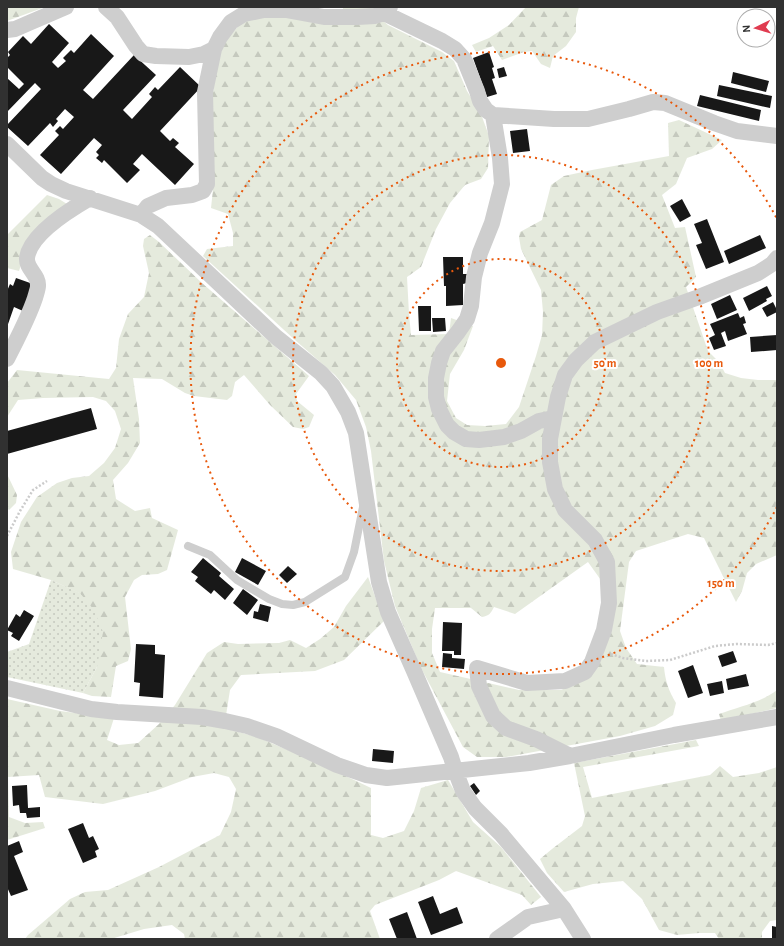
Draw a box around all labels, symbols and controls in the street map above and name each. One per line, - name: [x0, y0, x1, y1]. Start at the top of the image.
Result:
- north arrow: [736, 8, 776, 48]
- text: N: [741, 25, 752, 33]
- centre of rings: [494, 356, 508, 370]
- text: 50 m: [594, 357, 617, 369]
- text: 100 m: [695, 357, 723, 369]
- text: 150 m: [707, 577, 735, 589]

